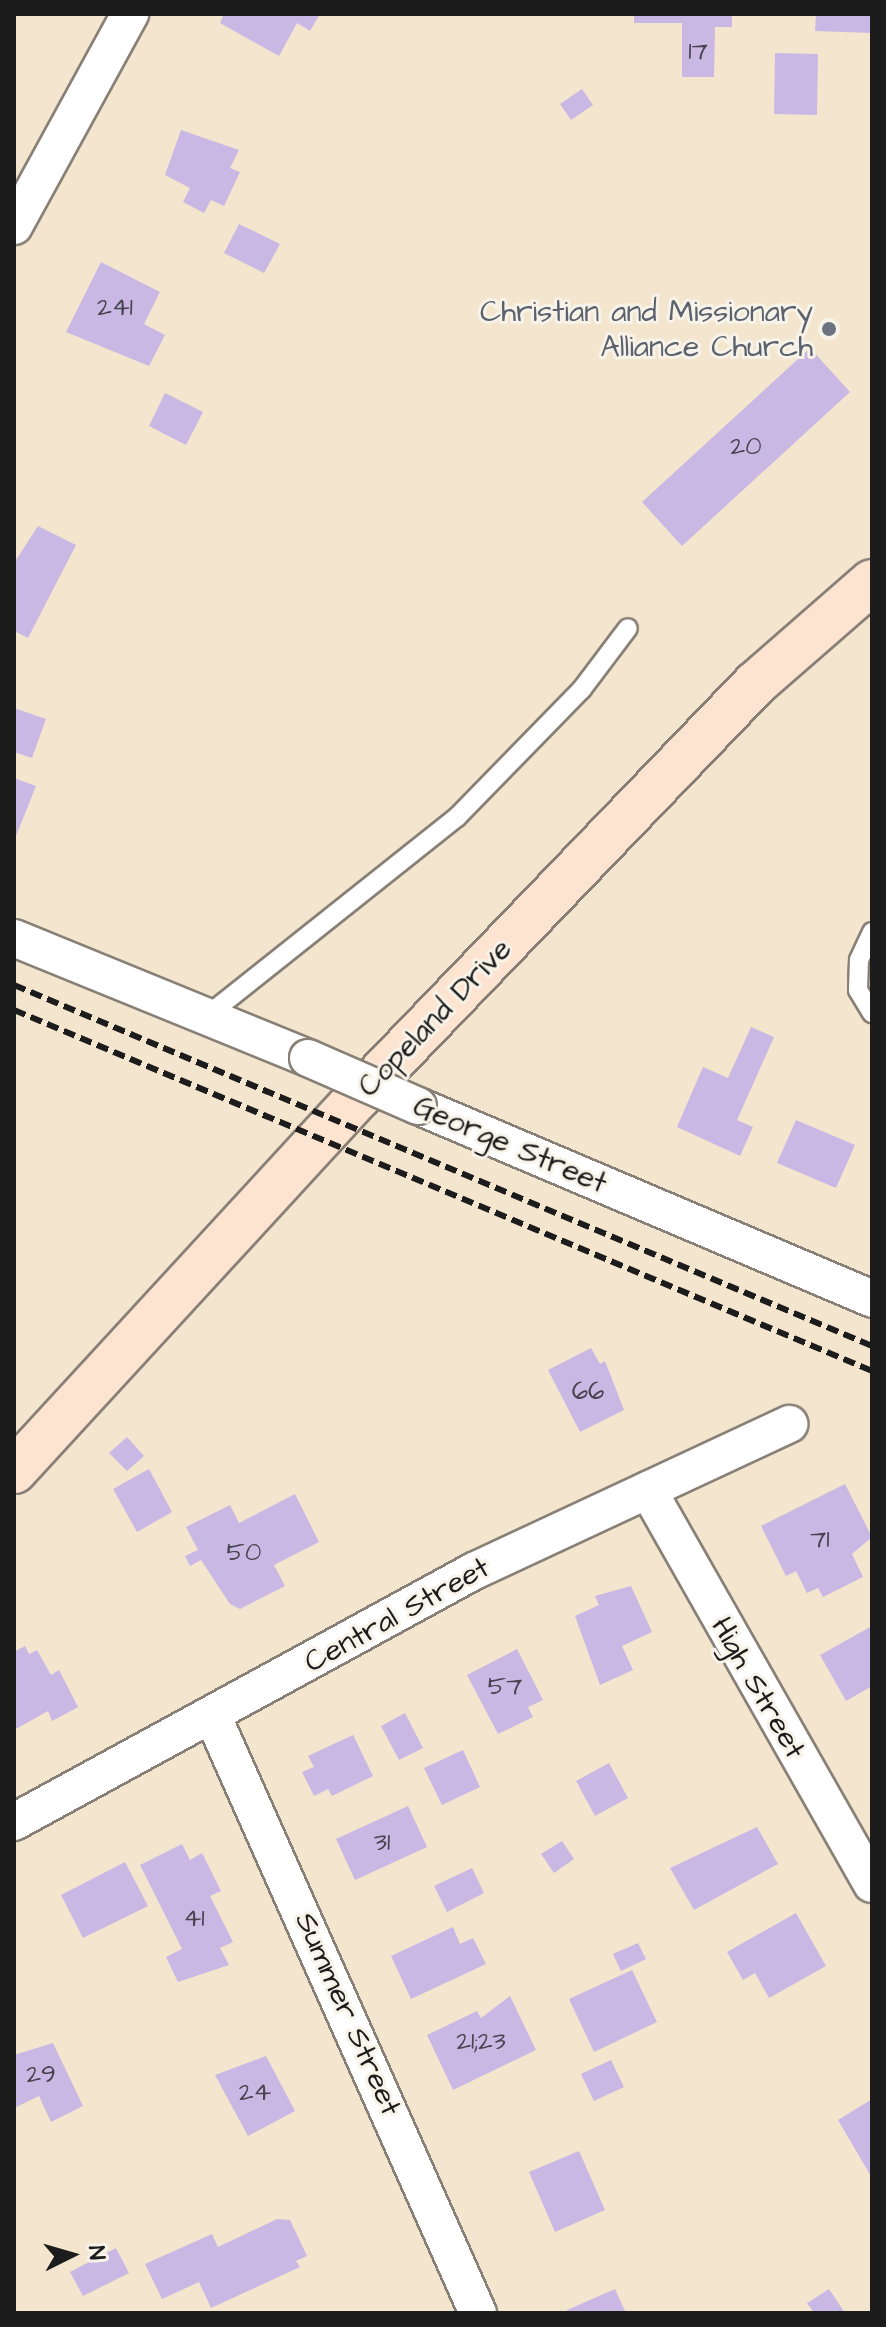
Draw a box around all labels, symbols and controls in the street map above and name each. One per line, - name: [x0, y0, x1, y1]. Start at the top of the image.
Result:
- house number: 17: [688, 36, 708, 68]
- house number: 241: [97, 292, 133, 324]
- place label: Christian and Missionary Alliance Church: [480, 294, 813, 364]
- marker: Christian and Missionary Alliance Church: [820, 320, 838, 338]
- house number: 20: [730, 431, 762, 463]
- street label: Copeland Drive: [351, 931, 519, 1105]
- street label: George Street: [408, 1088, 612, 1202]
- house number: 66: [572, 1376, 604, 1408]
- house number: 71: [810, 1524, 830, 1556]
- house number: 50: [227, 1537, 261, 1569]
- street label: Central Street: [298, 1549, 496, 1681]
- street label: High Street: [703, 1611, 813, 1765]
- house number: 57: [488, 1671, 522, 1703]
- house number: 31: [374, 1827, 390, 1859]
- house number: 41: [183, 1903, 205, 1935]
- street label: Summer Street: [287, 1907, 409, 2121]
- house number: 21;23: [456, 2026, 506, 2058]
- house number: 29: [26, 2059, 56, 2091]
- house number: 24: [239, 2077, 271, 2109]
- north arrow: [32, 2215, 112, 2295]
- text: N: [80, 2245, 112, 2261]

